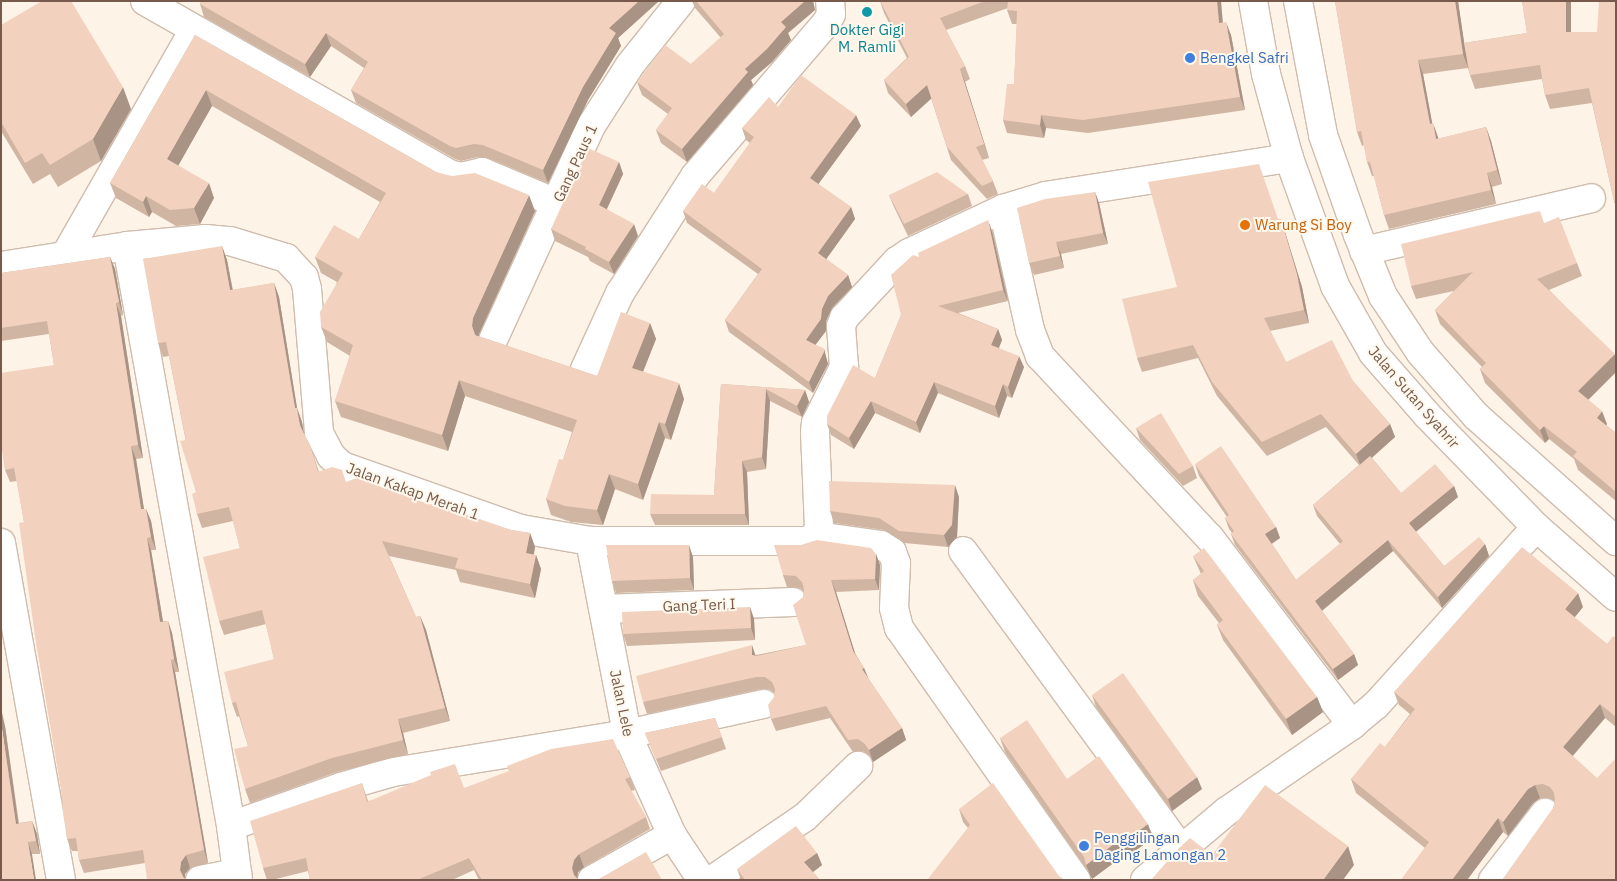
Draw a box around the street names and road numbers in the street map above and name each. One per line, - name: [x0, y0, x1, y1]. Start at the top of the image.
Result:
- street label: Gang Paus 1: [549, 121, 601, 205]
- street label: Jalan Sutan Syahrir: [1365, 342, 1463, 452]
- street label: Jalan Kakap Merah 1: [344, 459, 482, 523]
- street label: Gang Teri I: [662, 595, 736, 615]
- street label: Jalan Lele: [606, 668, 638, 738]

